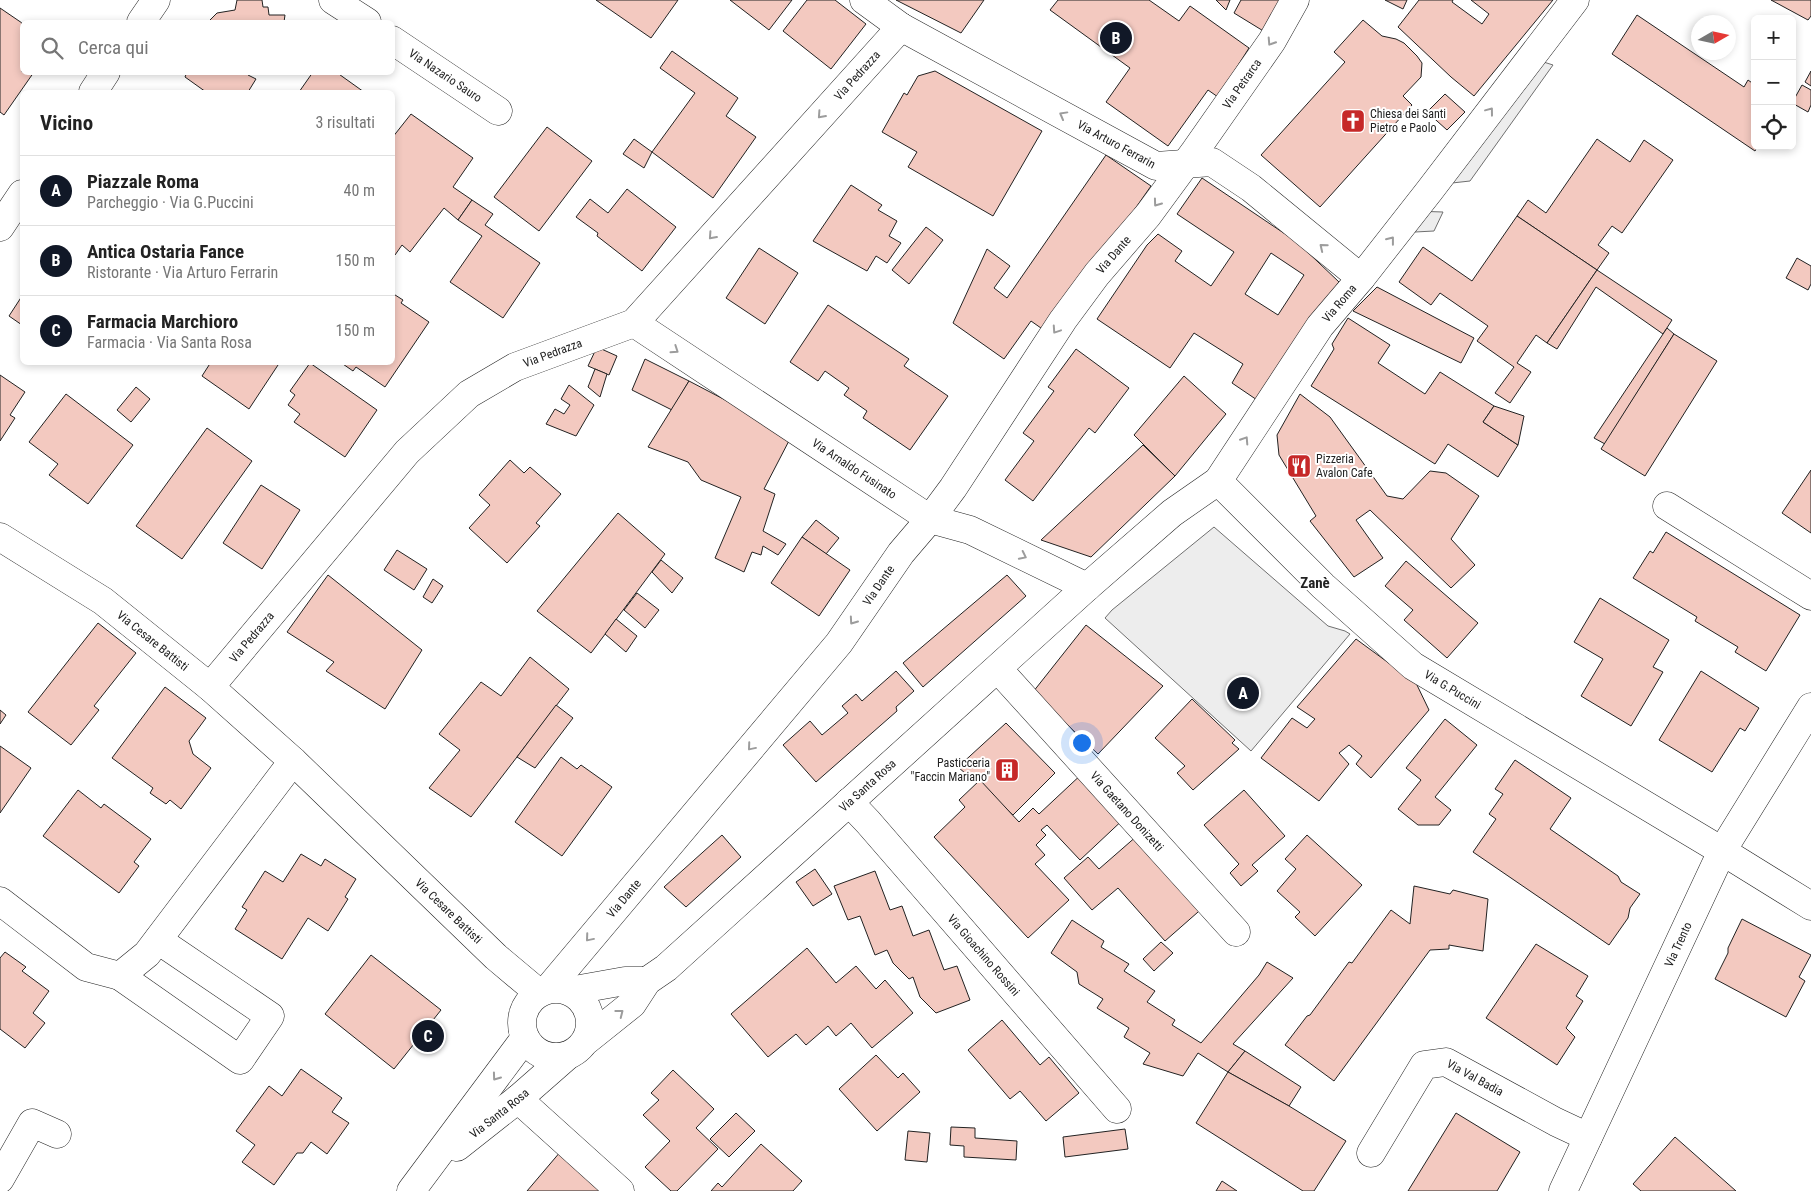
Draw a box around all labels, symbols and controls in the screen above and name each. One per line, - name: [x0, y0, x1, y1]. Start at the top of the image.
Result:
- north arrow: [1691, 15, 1736, 60]
- map controls: [1751, 15, 1796, 150]
- button: +: [1751, 15, 1796, 60]
- pin: B: [1100, 19, 1132, 57]
- search box: [20, 20, 395, 75]
- icon: search: [38, 34, 66, 62]
- text: Cerca qui: [78, 36, 149, 59]
- one-way arrow: [1267, 37, 1277, 46]
- street label: Via Nazario Sauro: [406, 46, 484, 105]
- street label: Via Pedrazza: [831, 48, 883, 103]
- street label: Via Petrarca: [1220, 56, 1264, 112]
- button: −: [1751, 60, 1796, 105]
- button: locate: [1751, 105, 1796, 150]
- place label: Chiesa dei Santi Pietro e Paolo: [1370, 107, 1446, 135]
- one-way arrow: [1484, 107, 1493, 117]
- church icon: Chiesa dei Santi Pietro e Paolo: [1340, 108, 1366, 134]
- one-way arrow: [818, 110, 827, 119]
- text: Vicino: [40, 111, 93, 135]
- one-way arrow: [1059, 111, 1068, 121]
- text: 3 risultati: [315, 113, 375, 132]
- street label: Via Arturo Ferrarin: [1075, 117, 1158, 171]
- text: Piazzale Roma: [87, 170, 199, 193]
- text: A: [51, 181, 61, 200]
- text: 40 m: [343, 181, 375, 200]
- text: Parcheggio · Via G.Puccini: [87, 193, 254, 212]
- one-way arrow: [1154, 197, 1163, 206]
- one-way arrow: [709, 230, 718, 239]
- street label: Via Dante: [1093, 233, 1134, 277]
- one-way arrow: [1385, 237, 1393, 246]
- text: Antica Ostaria Fance: [87, 240, 244, 263]
- one-way arrow: [1320, 244, 1329, 253]
- text: B: [52, 251, 60, 270]
- text: 150 m: [336, 251, 375, 270]
- text: Ristorante · Via Arturo Ferrarin: [87, 263, 278, 282]
- street label: Via Roma: [1319, 281, 1360, 325]
- text: Farmacia Marchioro: [87, 310, 238, 333]
- text: C: [51, 321, 61, 340]
- text: 150 m: [336, 321, 375, 340]
- one-way arrow: [1053, 325, 1063, 334]
- text: Farmacia · Via Santa Rosa: [87, 333, 252, 352]
- street label: Via Pedrazza: [521, 336, 584, 370]
- one-way arrow: [669, 344, 678, 353]
- street label: Via Arnaldo Fusinato: [809, 436, 899, 502]
- one-way arrow: [1239, 437, 1248, 446]
- place label: Pizzeria Avalon Cafe: [1316, 452, 1373, 480]
- restaurant icon: Pizzeria Avalon Cafe: [1286, 453, 1312, 479]
- one-way arrow: [1018, 550, 1027, 560]
- street label: Via Dante: [860, 562, 898, 608]
- district label: Zanè: [1300, 574, 1330, 592]
- street label: Via Cesare Battisti: [114, 608, 191, 674]
- street label: Via Pedrazza: [227, 609, 277, 665]
- one-way arrow: [850, 616, 860, 625]
- street label: Via G.Puccini: [1422, 667, 1483, 712]
- pin: A: [1227, 674, 1259, 712]
- your location: [1069, 730, 1095, 756]
- one-way arrow: [747, 742, 756, 751]
- street label: Via Santa Rosa: [836, 756, 899, 815]
- place label: Pasticceria "Faccin Mariano": [911, 756, 990, 784]
- building icon: Pasticceria "Faccin Mariano": [994, 757, 1020, 783]
- street label: Via Gaetano Donizetti: [1087, 769, 1166, 854]
- street label: Via Cesare Battisti: [412, 876, 485, 947]
- street label: Via Dante: [604, 876, 644, 921]
- street label: Via Gioachino Rossini: [945, 912, 1023, 999]
- street label: Via Trento: [1662, 920, 1695, 969]
- one-way arrow: [586, 933, 595, 942]
- one-way arrow: [614, 1011, 623, 1019]
- pin: C: [412, 1017, 444, 1055]
- street label: Via Val Badia: [1444, 1057, 1506, 1099]
- one-way arrow: [494, 1071, 502, 1080]
- street label: Via Santa Rosa: [467, 1086, 532, 1141]

